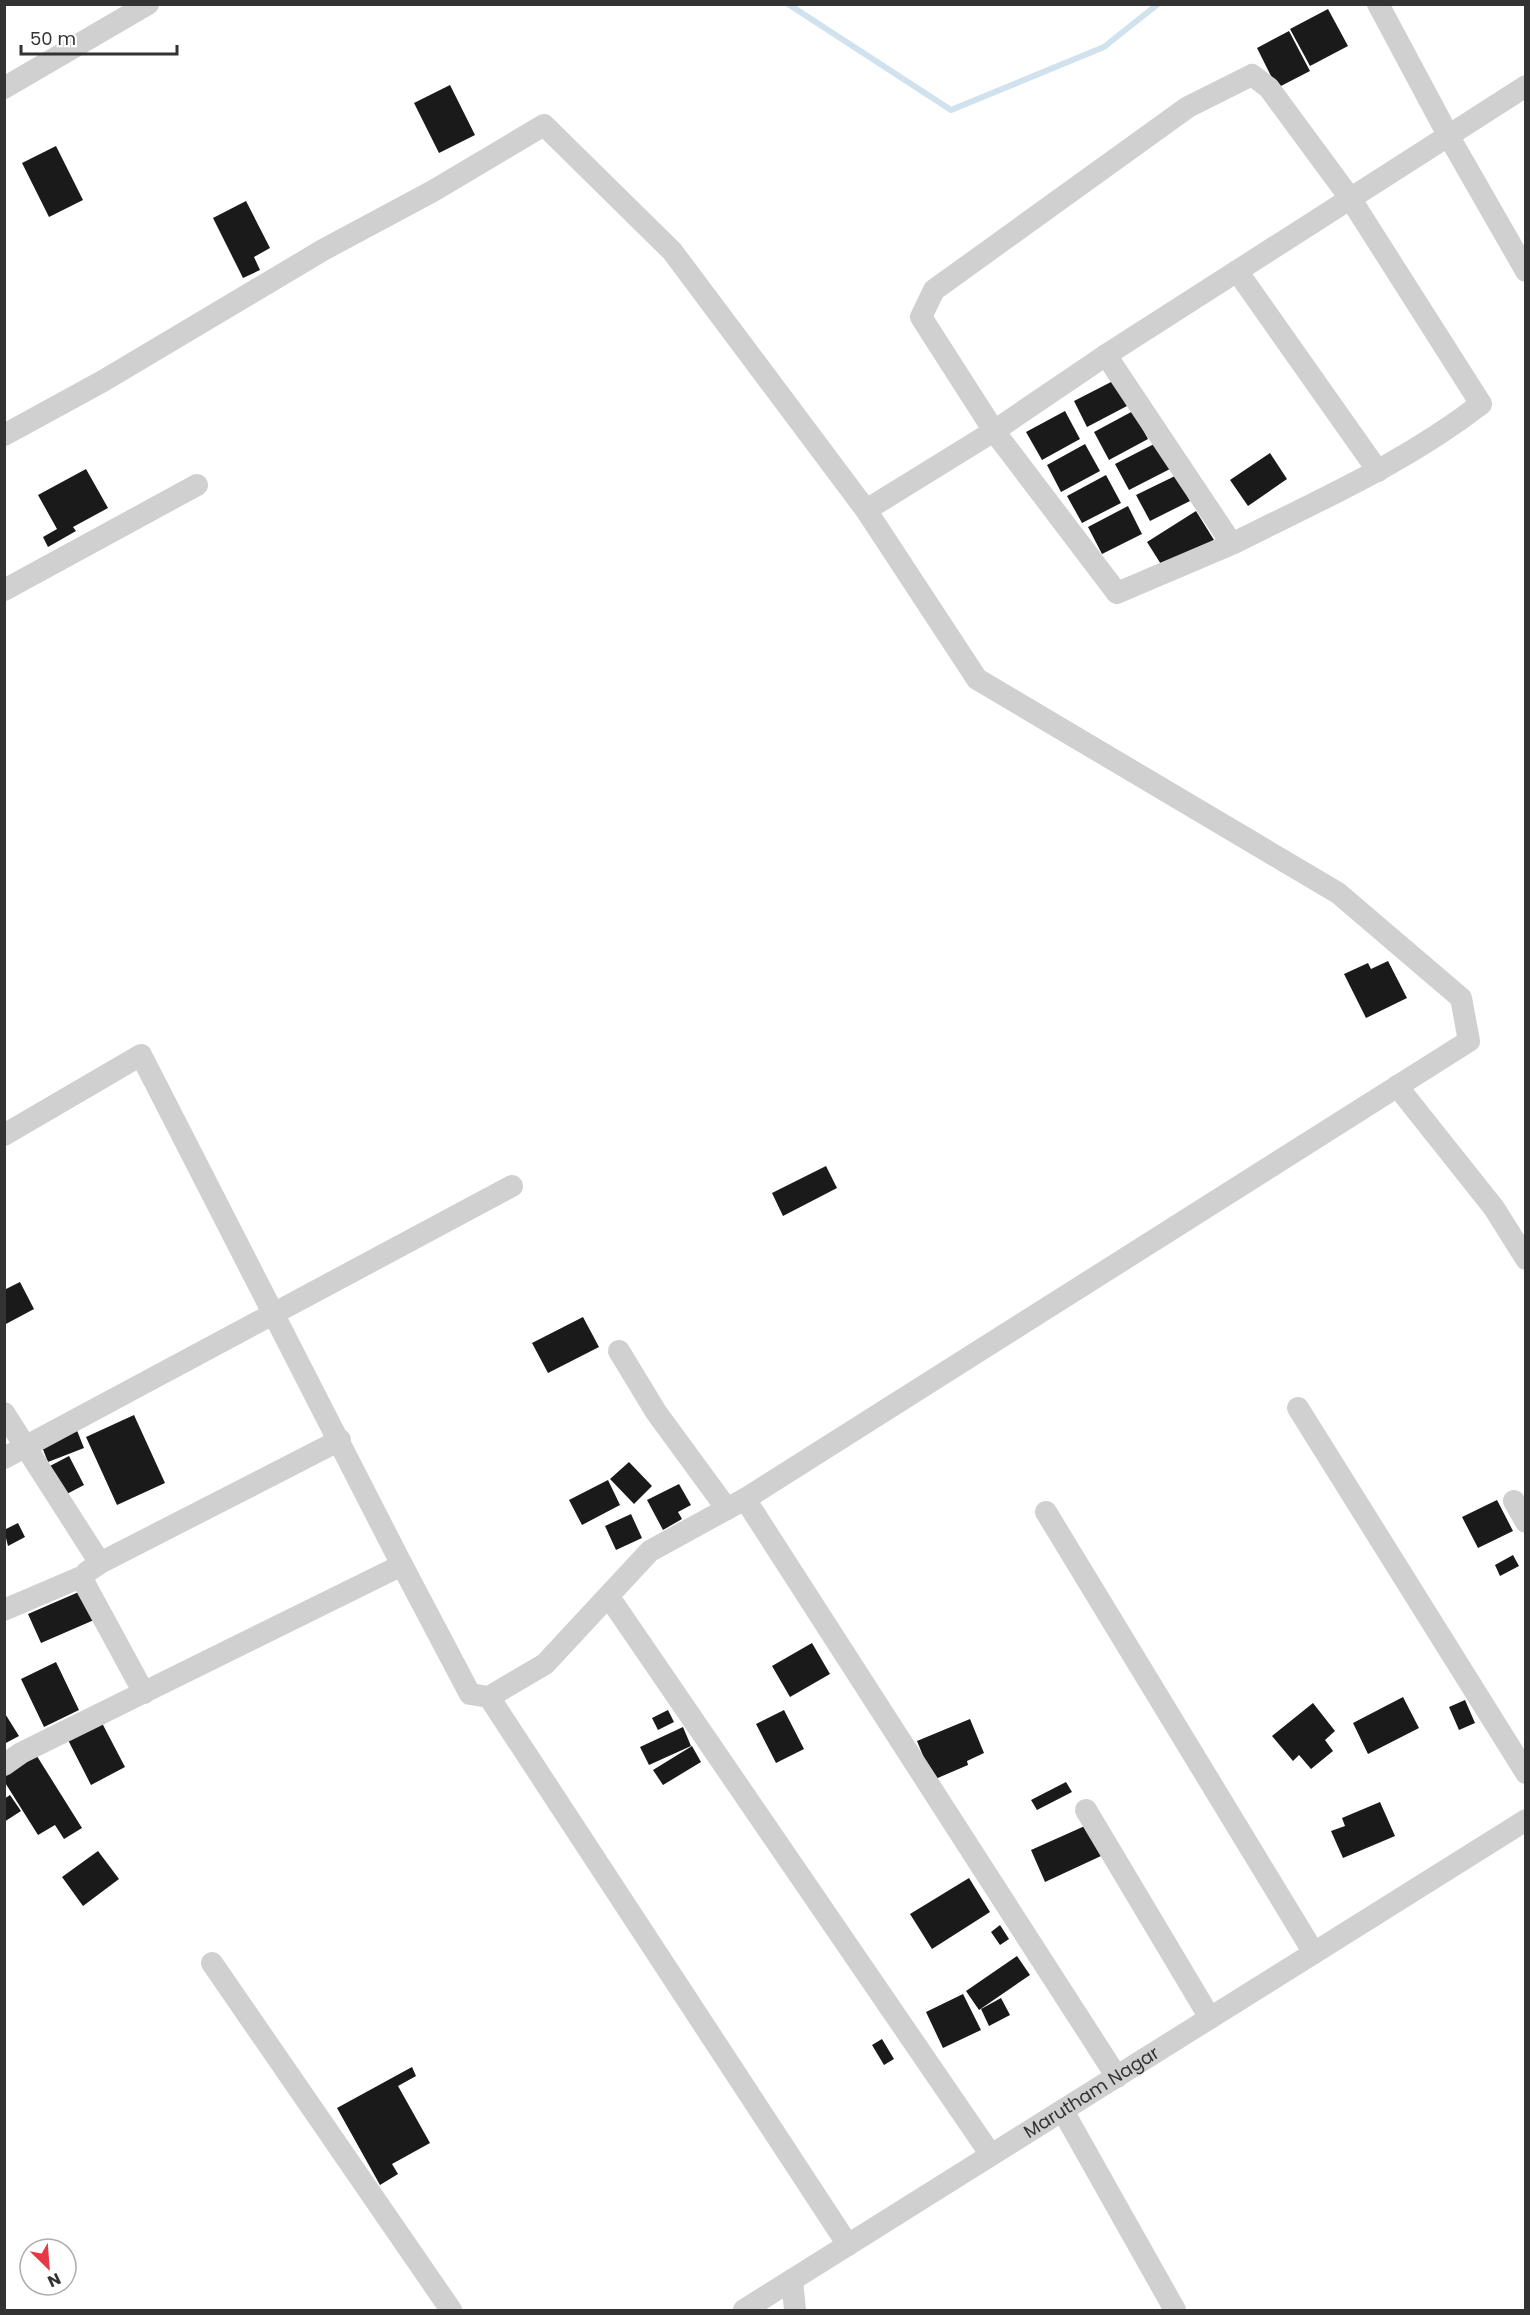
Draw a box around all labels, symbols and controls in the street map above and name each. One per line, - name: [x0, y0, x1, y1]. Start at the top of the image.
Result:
- scale bar: [21, 18, 177, 56]
- text: 50 m: [30, 26, 76, 51]
- street label: Marutham Nagar: [1019, 2040, 1164, 2144]
- north arrow: [18, 2237, 78, 2297]
- text: N: [44, 2267, 64, 2293]

